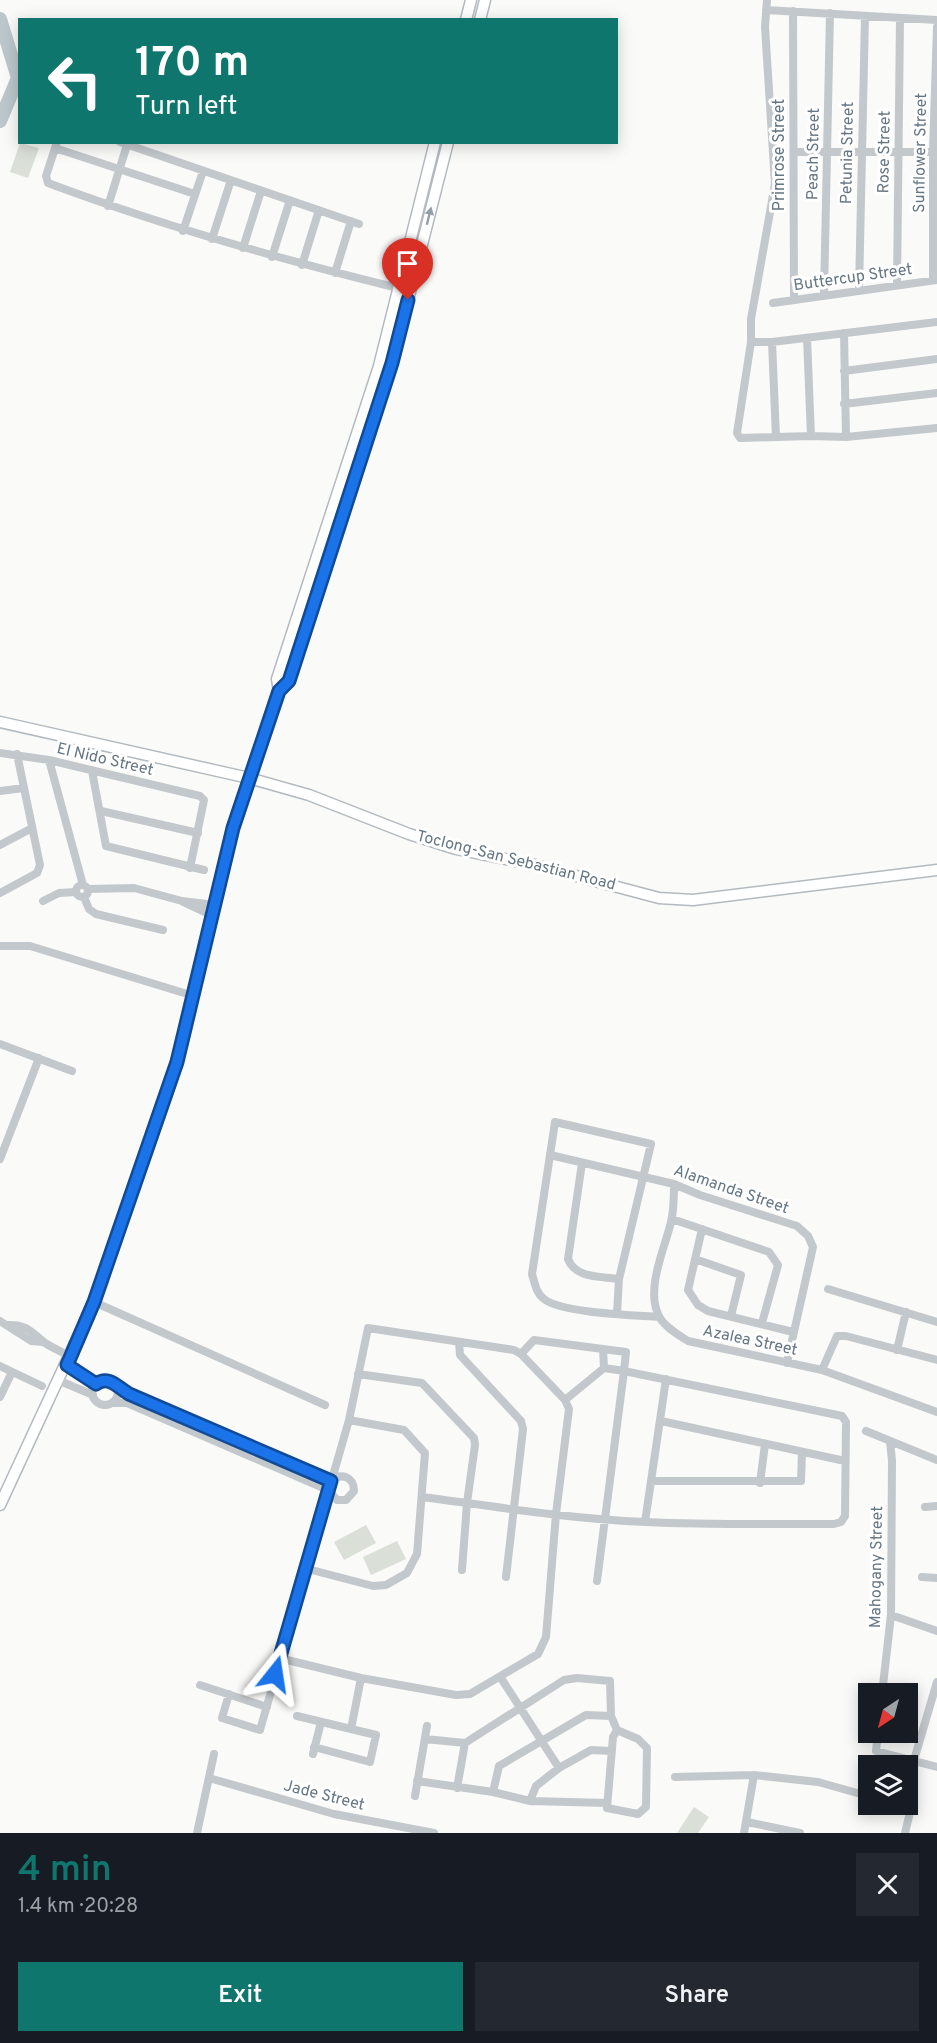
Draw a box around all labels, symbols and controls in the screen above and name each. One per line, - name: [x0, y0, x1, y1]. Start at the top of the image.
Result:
- text: 170 m: [135, 38, 249, 91]
- icon: left: [36, 42, 114, 120]
- text: Turn left: [135, 90, 237, 124]
- street label: Sunflower Street: [910, 93, 932, 213]
- street label: Primrose Street: [770, 99, 790, 211]
- street label: Petunia Street: [837, 102, 859, 204]
- street label: Peach Street: [803, 108, 825, 200]
- street label: Rose Street: [874, 110, 896, 194]
- one-way arrow: [425, 207, 435, 225]
- pin: [382, 238, 433, 300]
- icon: arrive: [391, 247, 424, 280]
- street label: Buttercup Street: [792, 260, 914, 296]
- street label: El Nido Street: [55, 739, 155, 781]
- street label: Toclong-San Sebastian Road: [414, 827, 618, 895]
- street label: Alamanda Street: [671, 1161, 791, 1219]
- street label: Azalea Street: [701, 1321, 799, 1361]
- street label: Mahogany Street: [866, 1506, 888, 1628]
- position arrow: [243, 1642, 307, 1706]
- north arrow: [858, 1683, 918, 1743]
- map controls: [858, 1683, 918, 1815]
- button: layers: [858, 1755, 918, 1815]
- street label: Jade Street: [281, 1776, 367, 1816]
- text: 4 min: [18, 1848, 112, 1894]
- button: close: [856, 1853, 919, 1916]
- text: 1.4 km · 20:28: [18, 1894, 138, 1920]
- button: Exit: [18, 1962, 463, 2031]
- button: Share: [475, 1962, 919, 2031]

